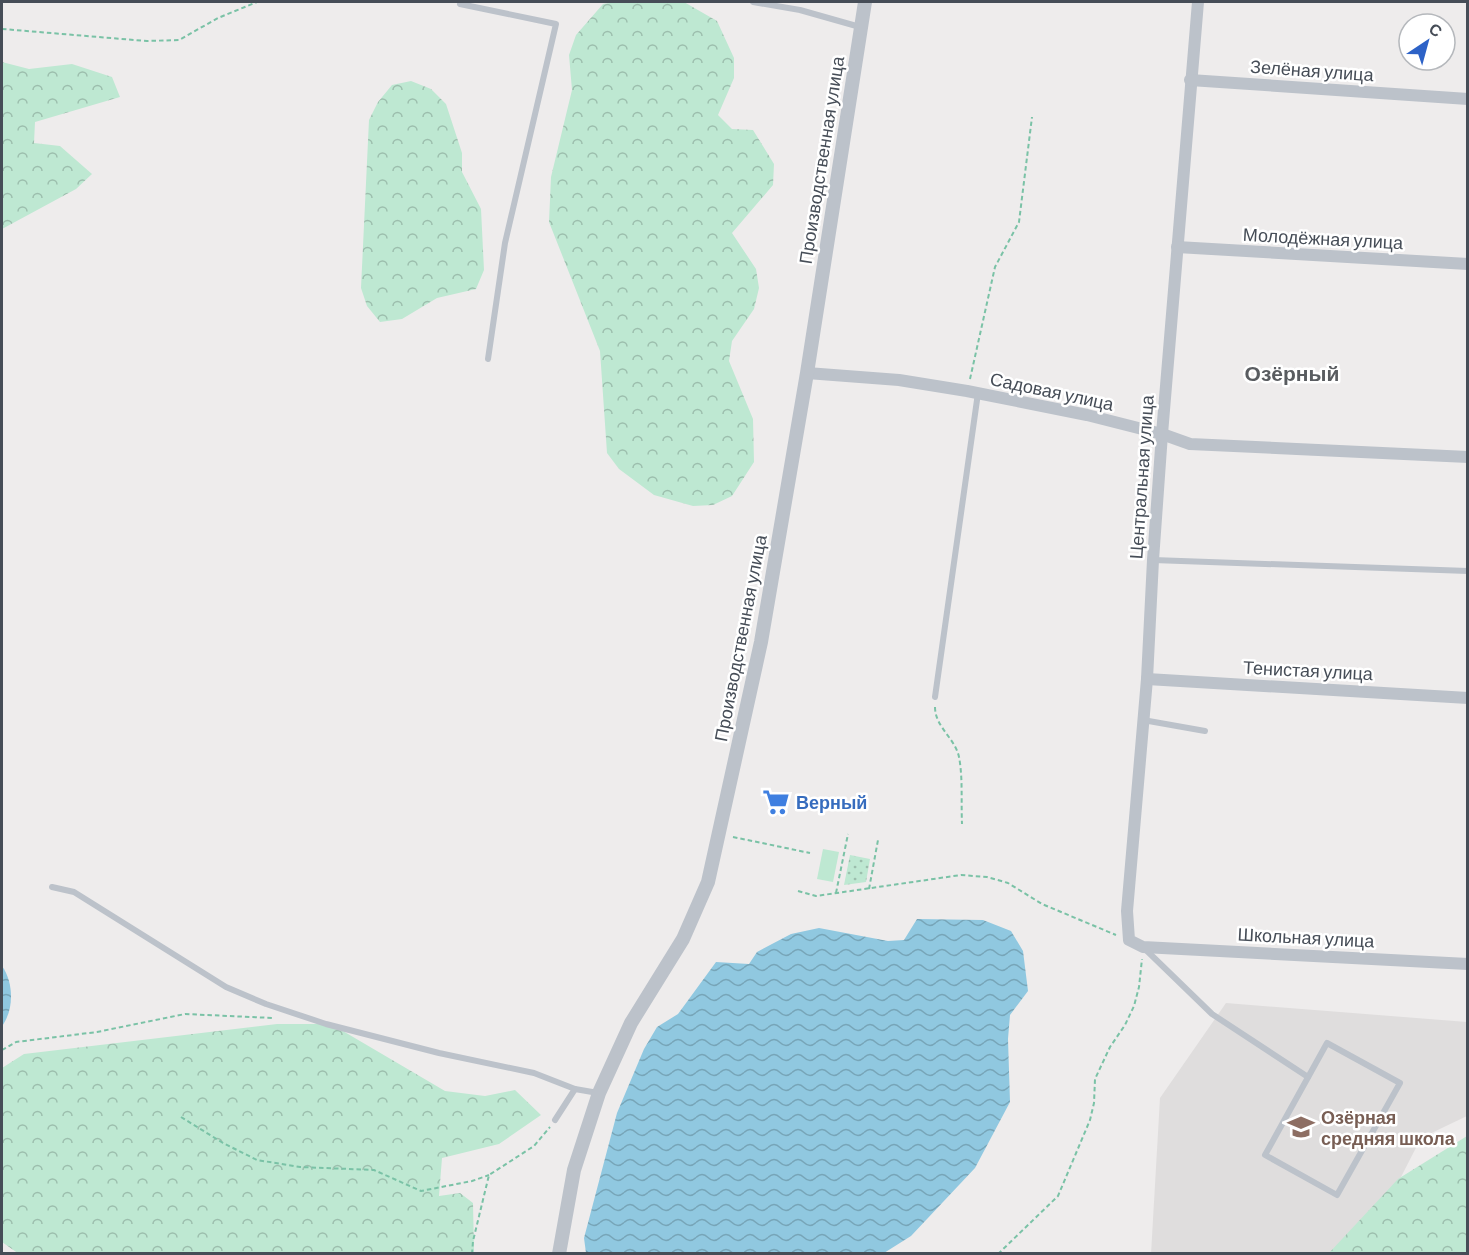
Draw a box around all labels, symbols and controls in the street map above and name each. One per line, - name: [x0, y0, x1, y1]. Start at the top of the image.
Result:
- north arrow: [1397, 12, 1457, 72]
- text: С: [1426, 18, 1447, 41]
- street label: Производственная улица: [794, 54, 848, 265]
- street label: Зелёная улица: [1250, 55, 1375, 85]
- street label: Молодёжная улица: [1242, 223, 1405, 253]
- district label: Озёрный: [1245, 360, 1339, 385]
- street label: Садовая улица: [988, 367, 1117, 415]
- street label: Центральная улица: [1124, 393, 1158, 560]
- street label: Производственная улица: [709, 532, 771, 743]
- street label: Тенистая улица: [1243, 656, 1374, 684]
- supermarket icon: Верный: [761, 787, 791, 817]
- place label: Верный: [796, 791, 867, 813]
- street label: Школьная улица: [1237, 922, 1376, 952]
- place label: Озёрная средняя школа: [1321, 1106, 1456, 1149]
- school or university icon: Озёрная средняя школа: [1286, 1112, 1316, 1142]

